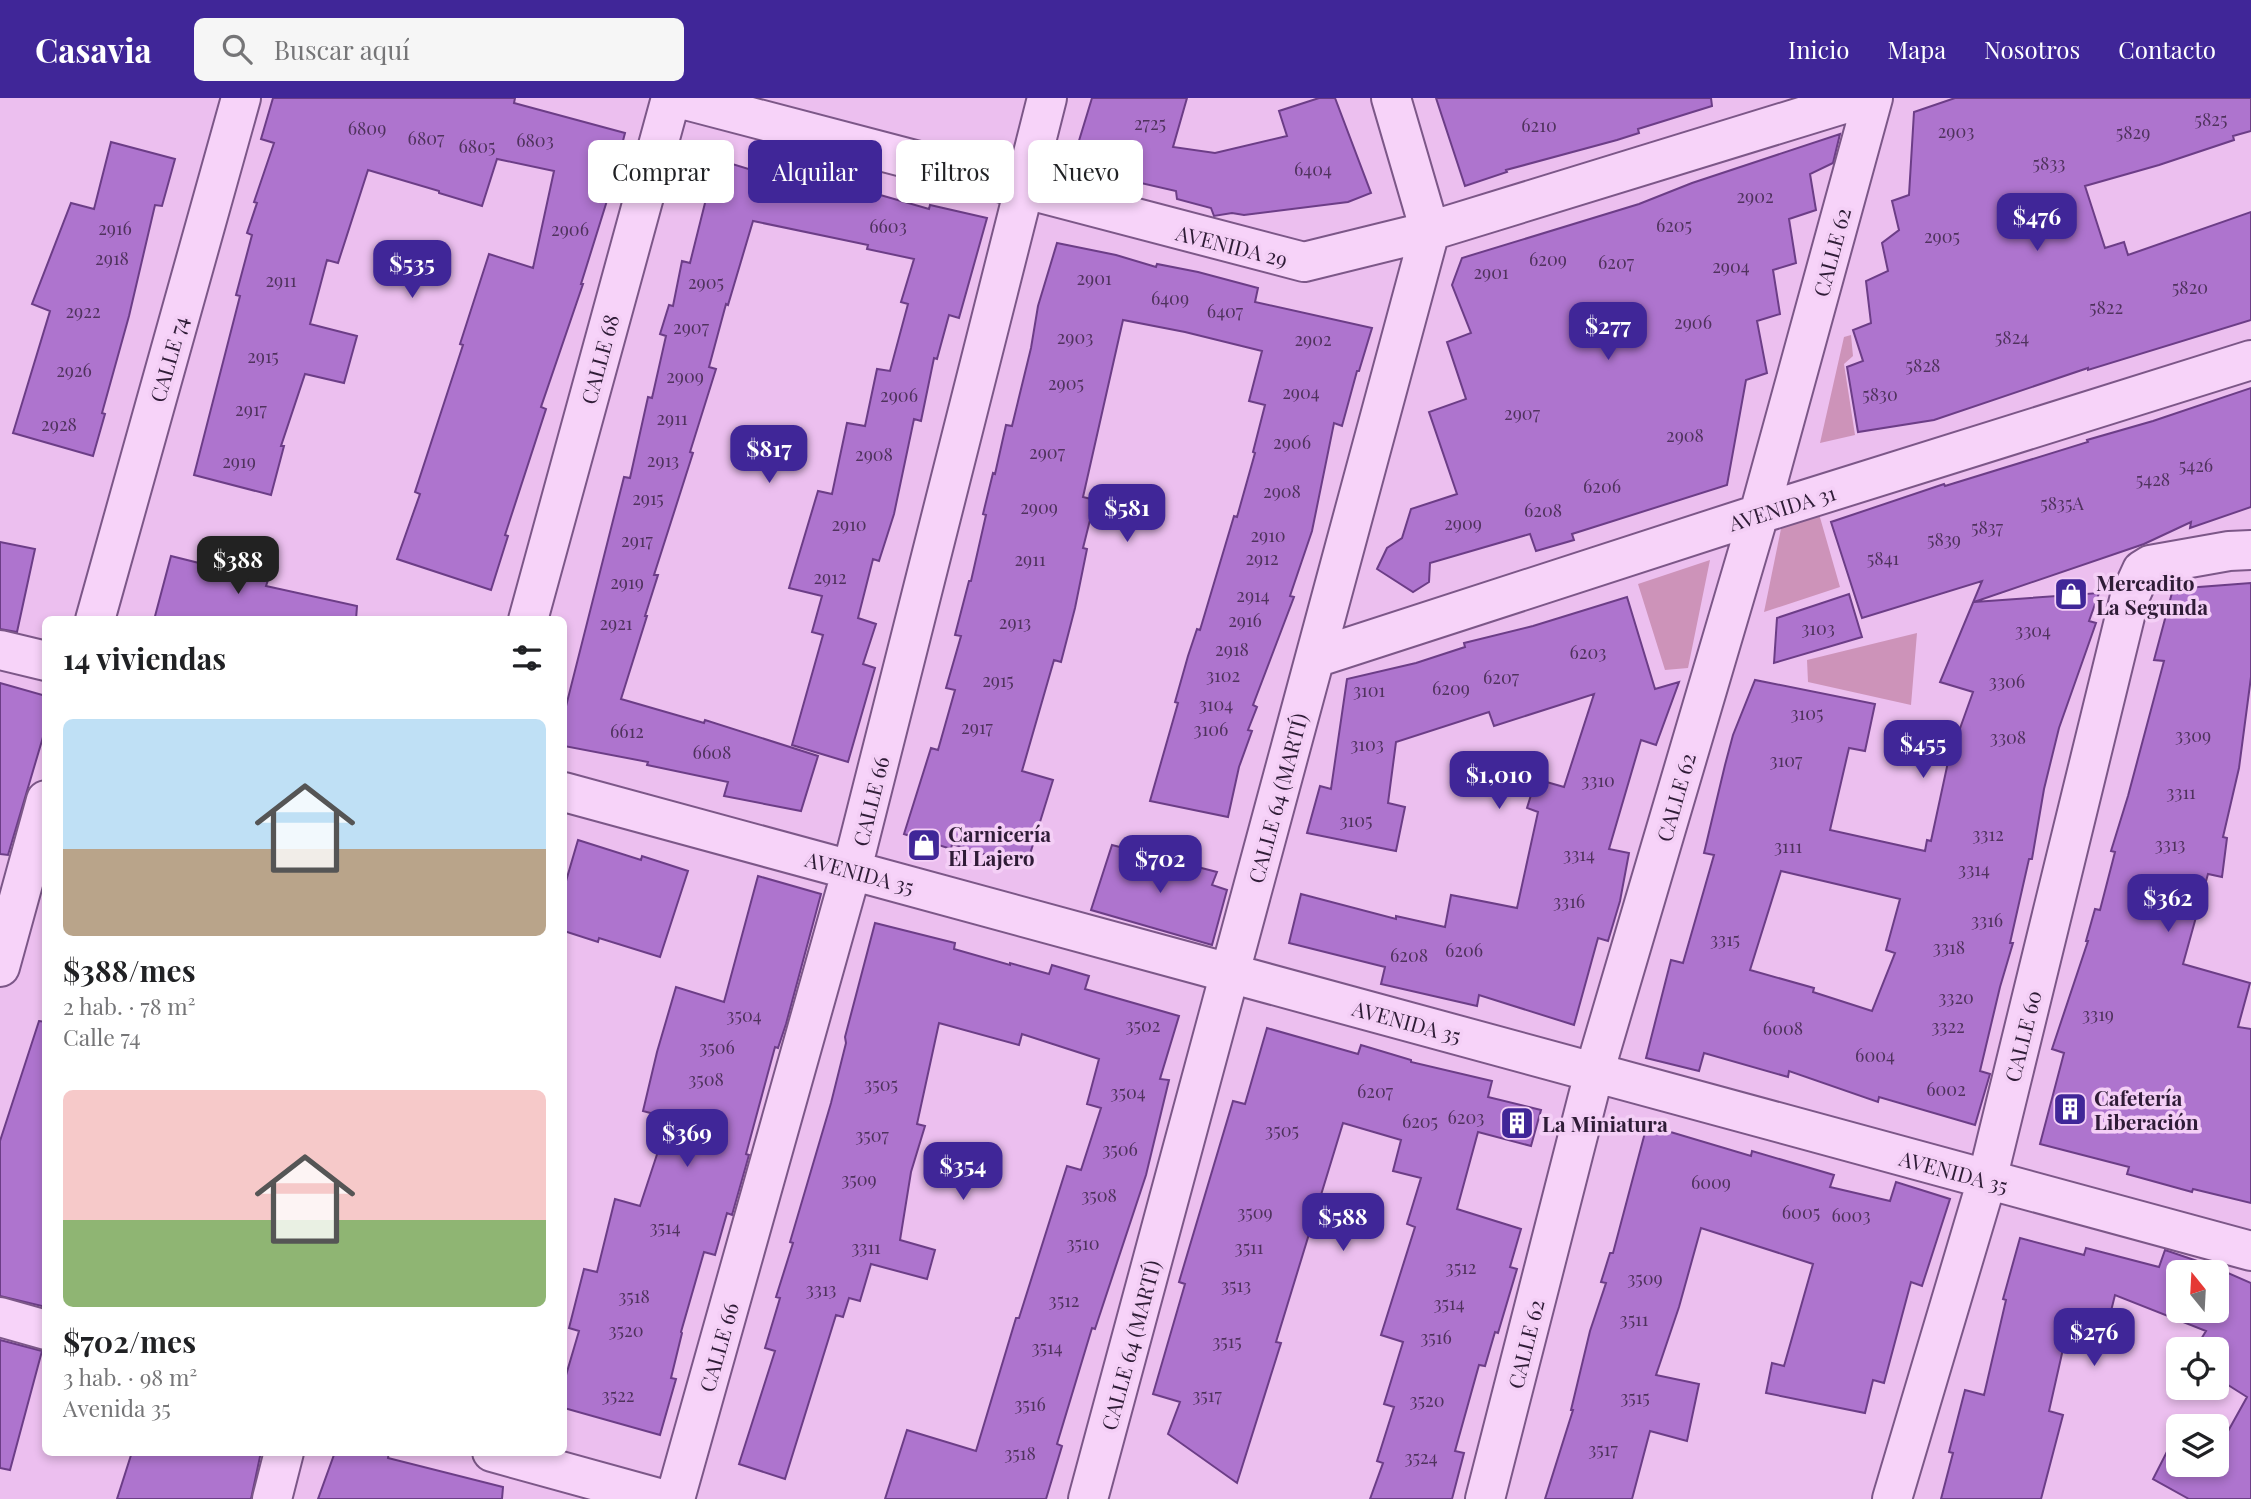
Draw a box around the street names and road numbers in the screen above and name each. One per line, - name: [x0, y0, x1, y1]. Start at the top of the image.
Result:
- street label: CALLE 62: [1806, 204, 1856, 300]
- street label: AVENIDA 29: [1172, 217, 1291, 272]
- street label: CALLE 68: [574, 311, 624, 407]
- street label: CALLE 74: [142, 313, 194, 405]
- street label: AVENIDA 31: [1724, 477, 1839, 537]
- street label: CALLE 64 (MARTÍ): [1241, 710, 1313, 886]
- street label: CALLE 62: [1649, 749, 1701, 845]
- street label: CALLE 66: [845, 753, 895, 849]
- street label: AVENIDA 35: [802, 844, 917, 900]
- street label: CALLE 60: [1997, 987, 2047, 1085]
- street label: AVENIDA 35: [1349, 993, 1464, 1049]
- street label: AVENIDA 35: [1896, 1143, 2011, 1199]
- street label: CALLE 64 (MARTÍ): [1094, 1257, 1166, 1433]
- street label: CALLE 62: [1500, 1297, 1550, 1391]
- street label: CALLE 66: [692, 1299, 744, 1395]

